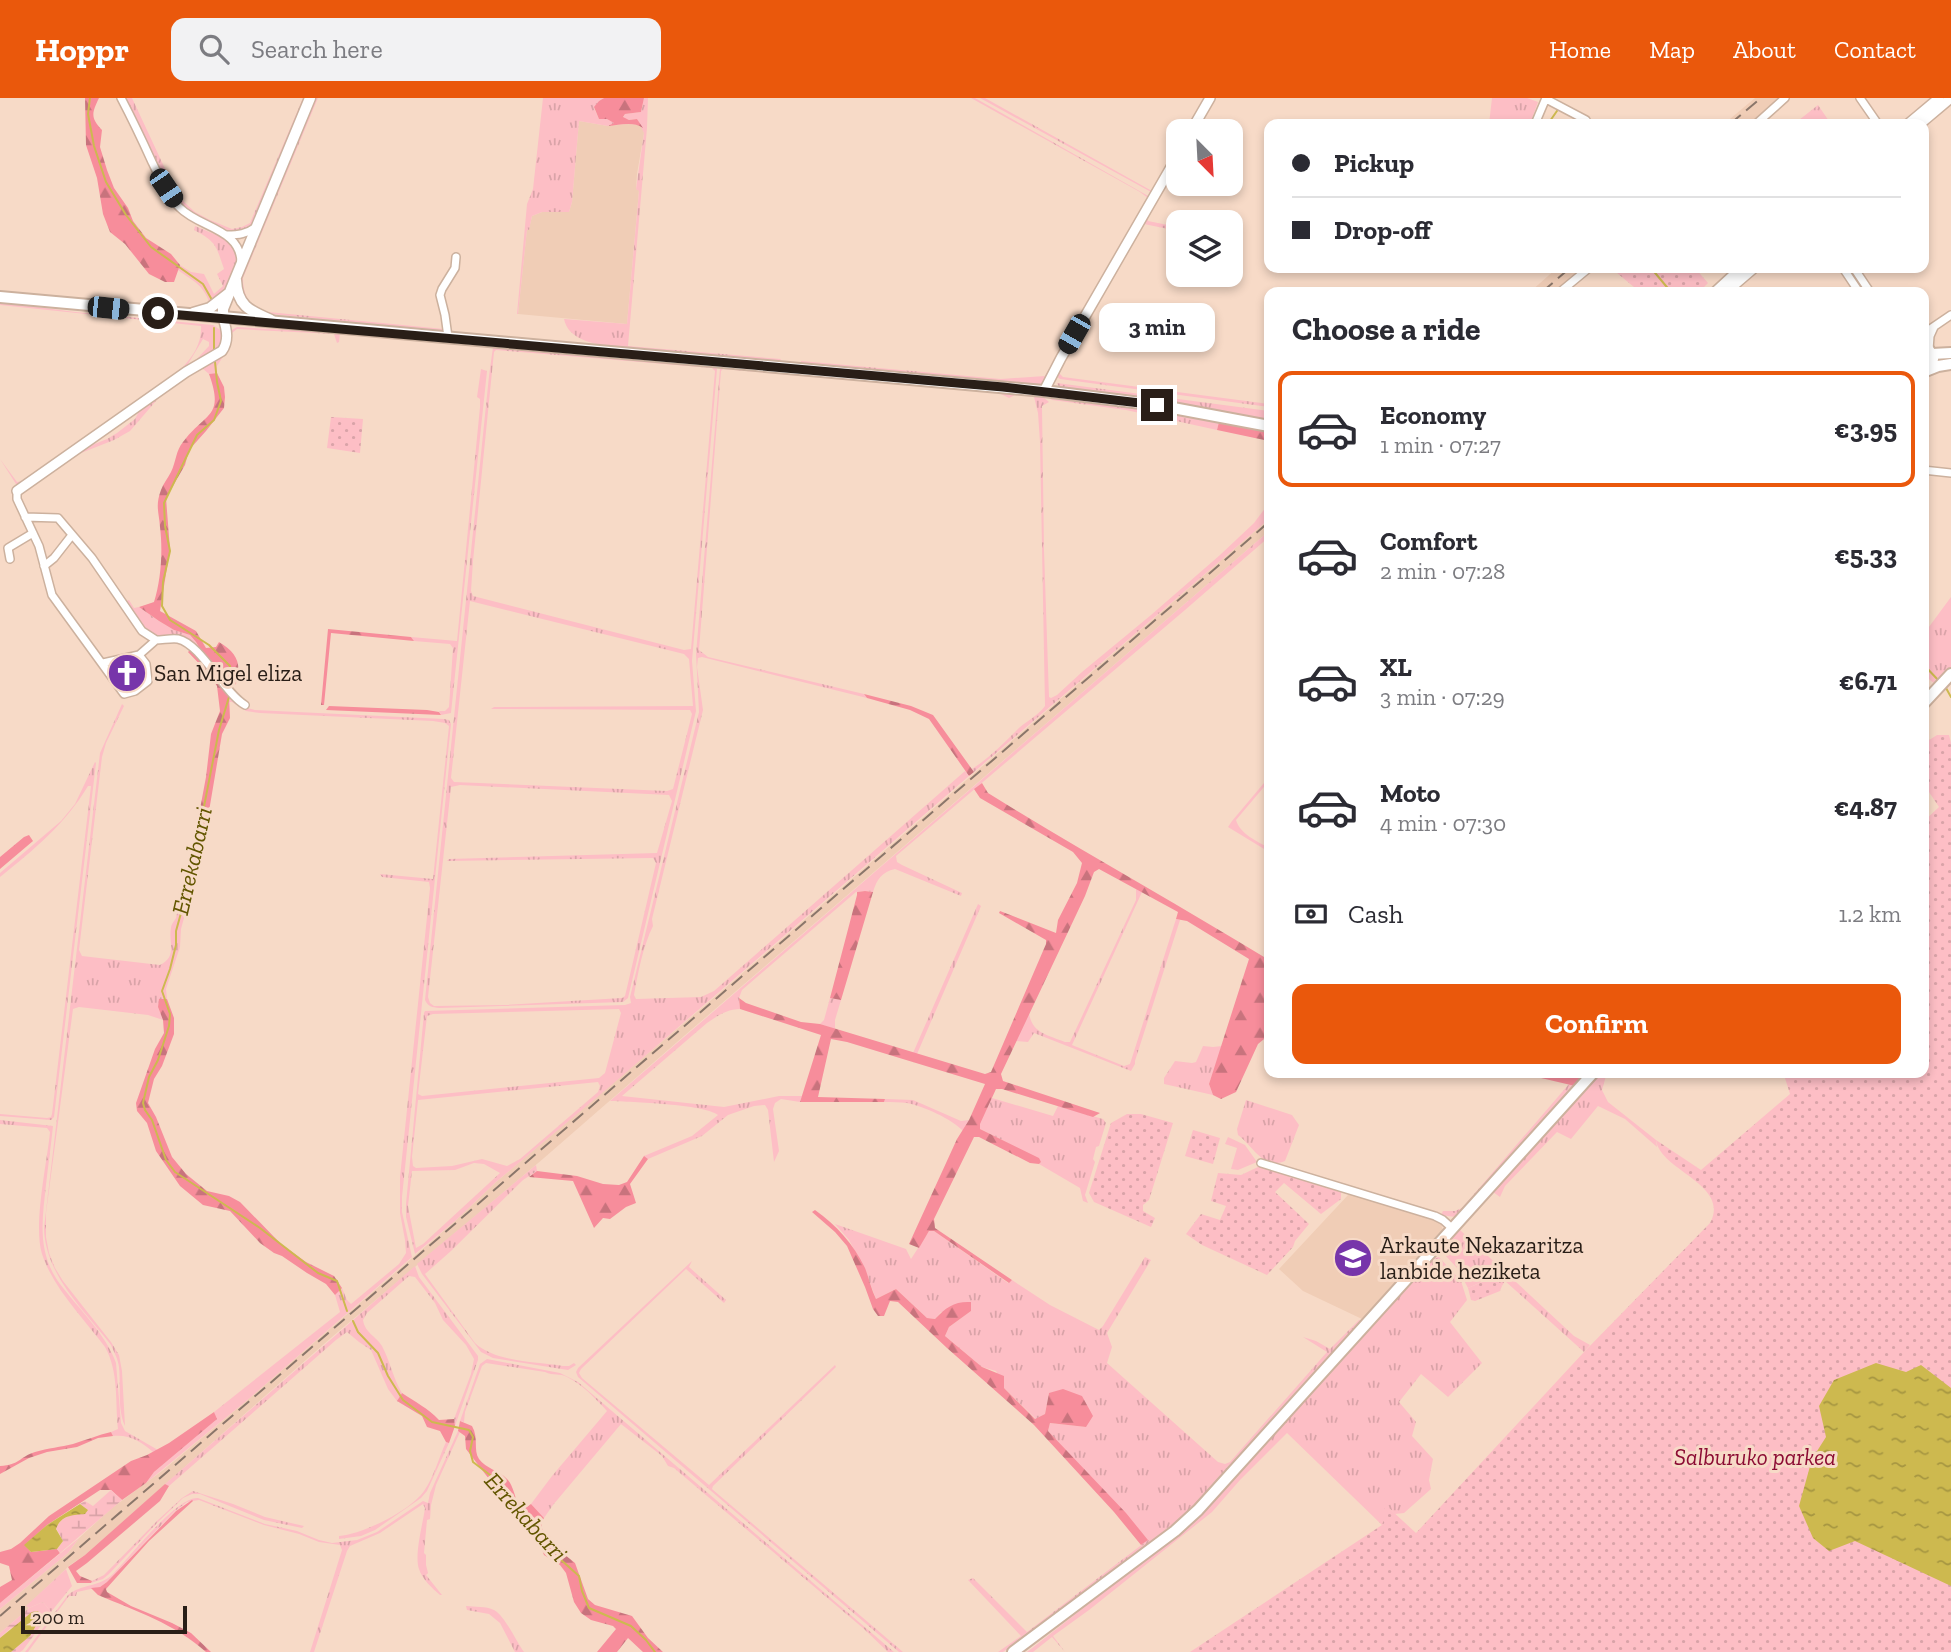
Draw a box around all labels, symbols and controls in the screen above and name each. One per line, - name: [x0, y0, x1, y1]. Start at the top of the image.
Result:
- search box: [171, 18, 661, 81]
- text: Hoppr: [35, 30, 129, 69]
- icon: search: [195, 30, 233, 68]
- text: Search here: [251, 33, 383, 65]
- text: Home: [1549, 35, 1611, 64]
- text: Map: [1649, 35, 1695, 64]
- text: About: [1733, 35, 1796, 64]
- text: Contact: [1834, 35, 1916, 64]
- north arrow: [1166, 119, 1242, 196]
- map controls: [1166, 119, 1243, 287]
- text: Pickup: [1334, 147, 1414, 179]
- car: [146, 165, 187, 211]
- button: layers: [1166, 210, 1243, 287]
- text: Drop-off: [1334, 214, 1431, 246]
- car: [87, 295, 130, 321]
- route start: [142, 297, 174, 329]
- callout: 3 min: [1099, 303, 1215, 352]
- text: Choose a ride: [1292, 310, 1480, 348]
- car: [1055, 311, 1094, 357]
- text: 3 min: [1128, 313, 1186, 341]
- route end: [1141, 389, 1173, 421]
- icon: car: [1296, 398, 1359, 461]
- text: Economy: [1380, 399, 1486, 431]
- text: €3.95: [1834, 413, 1897, 445]
- text: 1 min · 07:27: [1380, 431, 1501, 459]
- icon: car: [1296, 524, 1359, 587]
- text: Comfort: [1380, 525, 1477, 557]
- text: €5.33: [1834, 539, 1897, 571]
- text: 2 min · 07:28: [1380, 557, 1505, 585]
- icon: car: [1296, 650, 1359, 713]
- text: XL: [1380, 651, 1412, 683]
- church icon: San Migel eliza: [106, 652, 148, 694]
- place label: San Migel eliza: [154, 659, 302, 687]
- text: €6.71: [1839, 665, 1897, 697]
- text: 3 min · 07:29: [1380, 683, 1505, 711]
- icon: car: [1296, 776, 1359, 839]
- text: Moto: [1380, 777, 1440, 809]
- text: €4.87: [1834, 791, 1897, 823]
- water label: Errekabarri: [165, 804, 218, 918]
- text: 4 min · 07:30: [1380, 809, 1506, 837]
- icon: cash: [1292, 895, 1330, 933]
- text: Cash: [1348, 898, 1403, 930]
- text: 1.2 km: [1838, 900, 1901, 928]
- button: Confirm: [1292, 984, 1901, 1064]
- place label: Arkaute Nekazaritza lanbide heziketa: [1380, 1231, 1584, 1285]
- school or university icon: Arkaute Nekazaritza lanbide heziketa: [1332, 1237, 1374, 1279]
- park label: Salburuko parkea: [1674, 1443, 1836, 1471]
- water label: Errekabarri: [479, 1466, 574, 1567]
- scale bar: [21, 1603, 187, 1635]
- text: 200 m: [32, 1606, 84, 1629]

